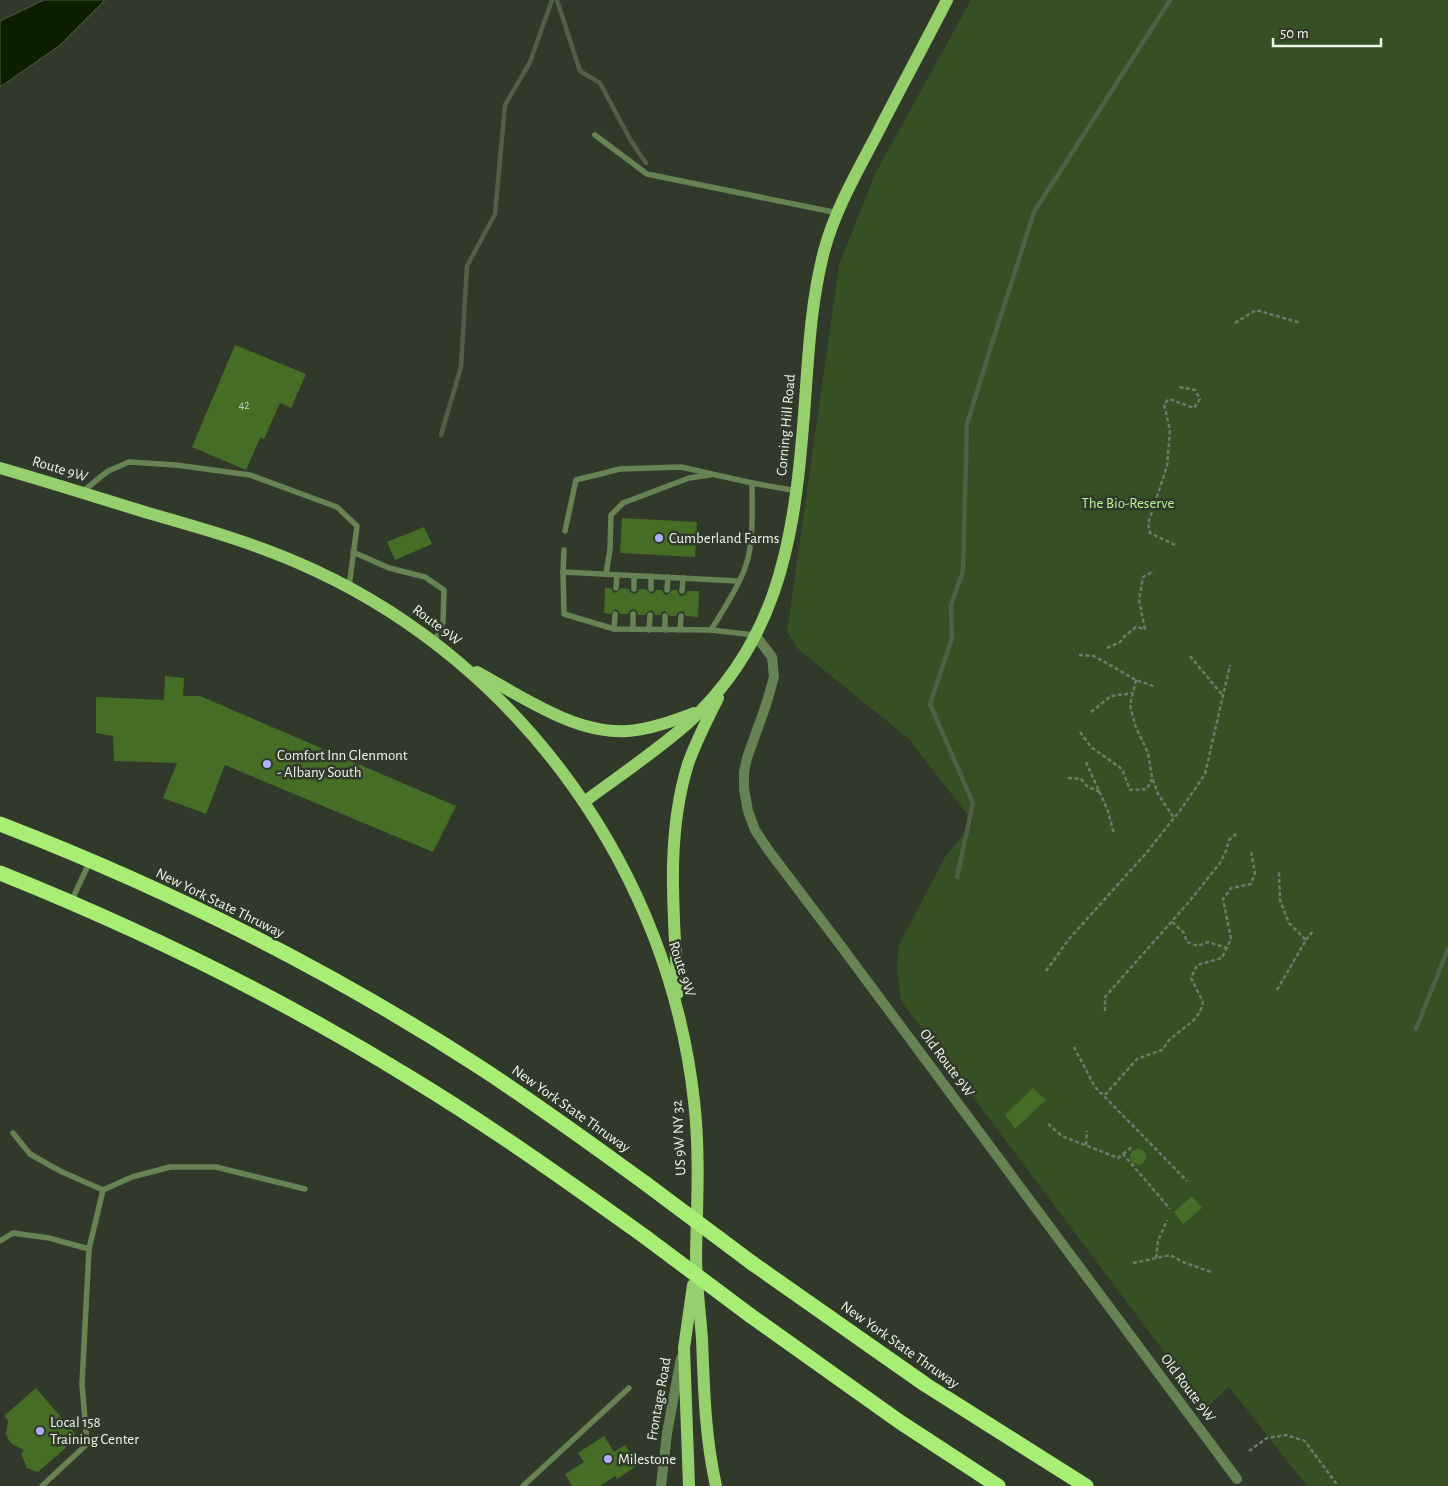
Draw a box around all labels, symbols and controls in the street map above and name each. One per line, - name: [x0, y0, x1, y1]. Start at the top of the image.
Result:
- scale bar: [1273, 15, 1380, 47]
- text: 50 m: [1280, 26, 1309, 41]
- street label: Corning Hill Road: [774, 373, 798, 476]
- house number: 42: [238, 399, 250, 411]
- street label: Route 9W: [30, 453, 90, 485]
- park label: The Bio-Reserve: [1082, 496, 1174, 511]
- place label: Cumberland Farms: [669, 531, 779, 546]
- marker: Cumberland Farms: [653, 532, 665, 544]
- street label: Route 9W: [410, 602, 465, 649]
- place label: Comfort Inn Glenmont - Albany South: [277, 748, 408, 780]
- marker: Comfort Inn Glenmont - Albany South: [261, 758, 273, 770]
- street label: New York State Thruway: [153, 865, 287, 941]
- street label: Route 9W: [666, 939, 698, 999]
- street label: Old Route 9W: [917, 1026, 978, 1100]
- street label: New York State Thruway: [509, 1062, 633, 1156]
- street label: US 9W NY 32: [670, 1100, 688, 1176]
- street label: New York State Thruway: [838, 1298, 962, 1392]
- street label: Old Route 9W: [1158, 1351, 1219, 1425]
- street label: Frontage Road: [644, 1356, 674, 1442]
- place label: Local 158 Training Center: [50, 1415, 139, 1447]
- marker: Local 158 Training Center: [34, 1425, 46, 1437]
- place label: Milestone: [618, 1452, 676, 1467]
- marker: Milestone: [602, 1453, 614, 1465]

